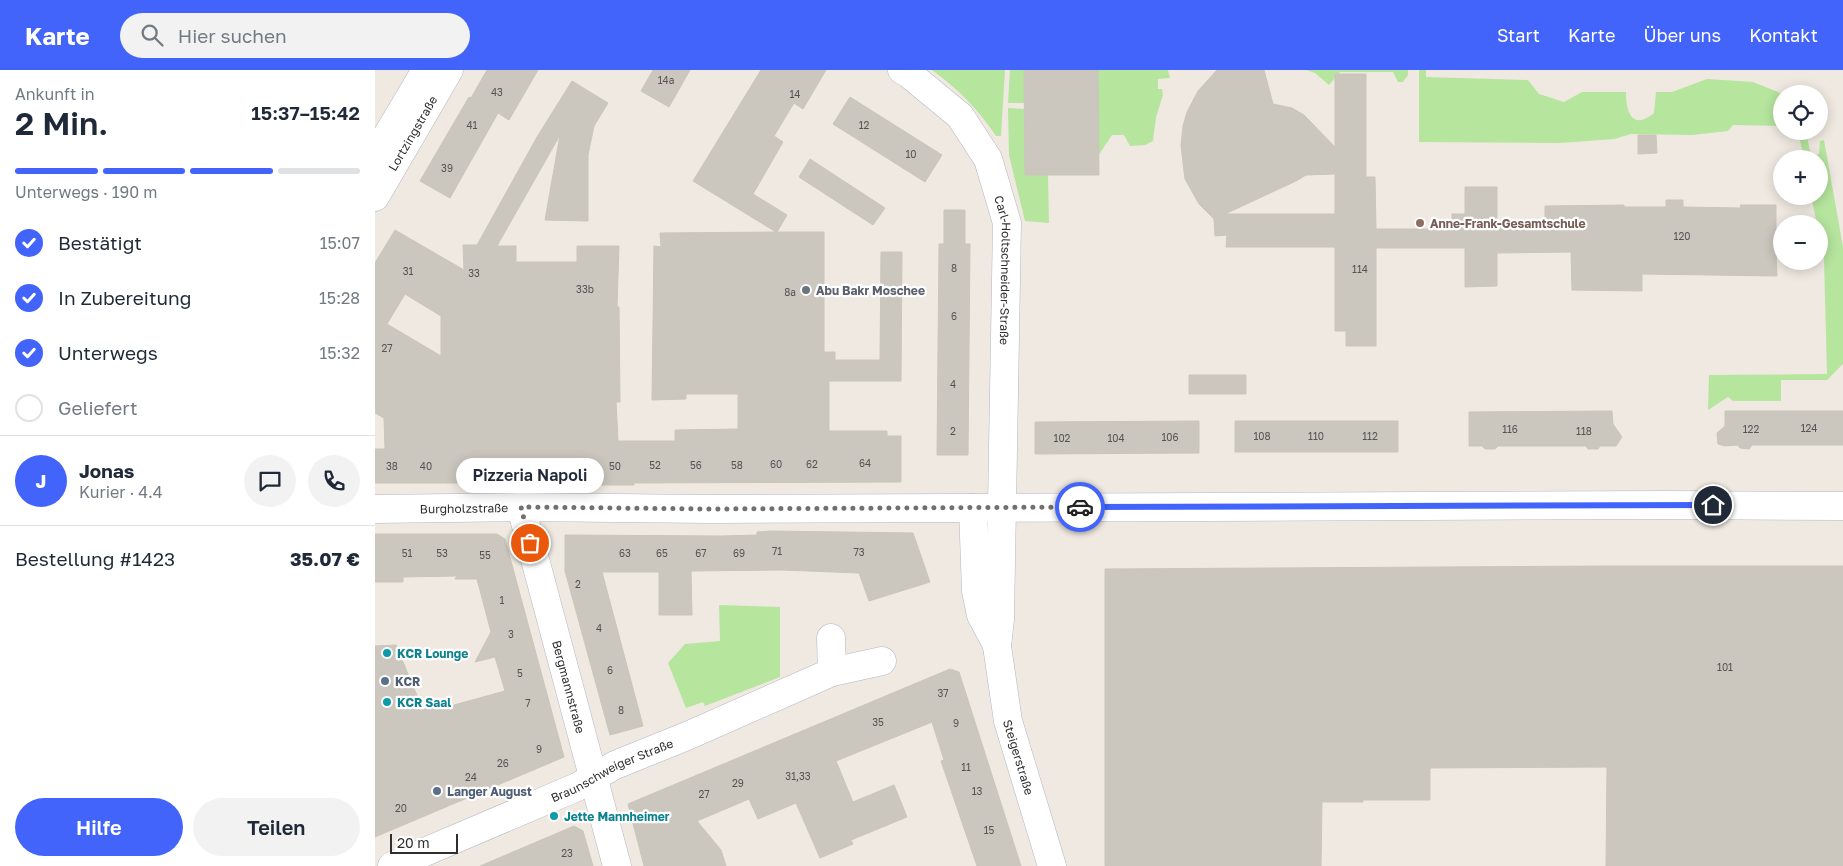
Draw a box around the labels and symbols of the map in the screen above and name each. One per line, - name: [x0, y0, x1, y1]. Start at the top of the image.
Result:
- house number: 14a: [658, 74, 674, 86]
- house number: 43: [491, 86, 503, 98]
- house number: 14: [790, 88, 800, 100]
- street label: Lortzingstraße: [385, 93, 440, 173]
- house number: 41: [467, 119, 478, 131]
- house number: 12: [859, 119, 870, 131]
- house number: 10: [905, 148, 917, 160]
- house number: 39: [441, 162, 453, 174]
- street label: Carl-Holtschneider-Straße: [992, 194, 1015, 345]
- place label: Anne-Frank-Gesamtschule: [1430, 216, 1586, 231]
- marker: Anne-Frank-Gesamtschule: [1414, 217, 1426, 229]
- house number: 120: [1674, 230, 1690, 242]
- house number: 8: [951, 262, 957, 274]
- house number: 114: [1352, 263, 1368, 275]
- house number: 31: [403, 265, 413, 277]
- house number: 33: [468, 267, 480, 279]
- house number: 33b: [576, 283, 594, 295]
- place label: Abu Bakr Moschee: [816, 283, 925, 298]
- marker: Abu Bakr Moschee: [800, 284, 812, 296]
- house number: 8a: [784, 286, 796, 298]
- house number: 6: [951, 310, 957, 322]
- house number: 27: [381, 342, 393, 354]
- house number: 4: [950, 378, 956, 390]
- house number: 124: [1801, 422, 1817, 434]
- house number: 116: [1502, 423, 1518, 435]
- house number: 122: [1743, 423, 1759, 435]
- house number: 2: [950, 425, 956, 437]
- house number: 118: [1576, 425, 1592, 437]
- house number: 108: [1253, 430, 1271, 442]
- house number: 110: [1308, 430, 1324, 442]
- house number: 112: [1362, 430, 1378, 442]
- house number: 106: [1161, 431, 1179, 443]
- house number: 102: [1054, 432, 1071, 444]
- house number: 104: [1107, 432, 1125, 444]
- house number: 64: [859, 457, 871, 469]
- callout: Pizzeria Napoli: [456, 458, 604, 493]
- house number: 60: [770, 458, 782, 470]
- house number: 62: [806, 458, 818, 470]
- house number: 52: [649, 459, 661, 471]
- house number: 56: [690, 459, 702, 471]
- house number: 58: [731, 459, 743, 471]
- house number: 38: [386, 460, 398, 472]
- house number: 40: [420, 460, 432, 472]
- house number: 50: [609, 460, 621, 472]
- courier: [1055, 482, 1105, 532]
- pin: [1692, 484, 1734, 526]
- street label: Burgholzstraße: [420, 500, 508, 516]
- pin: [509, 522, 551, 564]
- house number: 71: [772, 545, 782, 557]
- house number: 73: [853, 546, 865, 558]
- house number: 51: [402, 547, 412, 559]
- house number: 53: [436, 547, 448, 559]
- house number: 63: [619, 547, 631, 559]
- house number: 65: [656, 547, 668, 559]
- house number: 67: [695, 547, 707, 559]
- house number: 69: [733, 547, 745, 559]
- house number: 55: [479, 549, 491, 561]
- house number: 2: [575, 578, 581, 590]
- house number: 1: [500, 594, 505, 606]
- house number: 4: [596, 622, 602, 634]
- house number: 3: [508, 628, 514, 640]
- street label: Bergmannstraße: [549, 639, 589, 735]
- place label: KCR Lounge: [397, 646, 468, 661]
- marker: KCR Lounge: [381, 647, 393, 659]
- house number: 101: [1717, 661, 1733, 673]
- house number: 6: [607, 664, 613, 676]
- house number: 5: [517, 667, 523, 679]
- place label: KCR: [395, 674, 420, 689]
- marker: KCR: [379, 675, 391, 687]
- house number: 37: [937, 687, 949, 699]
- place label: KCR Saal: [397, 695, 451, 710]
- marker: KCR Saal: [381, 696, 393, 708]
- house number: 7: [525, 697, 531, 709]
- house number: 8: [618, 704, 624, 716]
- house number: 35: [872, 716, 884, 728]
- house number: 9: [953, 717, 959, 729]
- street label: Steigerstraße: [1000, 718, 1037, 797]
- street label: Braunschweiger Straße: [548, 735, 675, 805]
- house number: 9: [536, 743, 542, 755]
- house number: 26: [497, 757, 509, 769]
- house number: 11: [961, 761, 971, 773]
- house number: 31,33: [785, 770, 811, 782]
- house number: 24: [465, 771, 477, 783]
- house number: 29: [732, 777, 744, 789]
- place label: Langer August: [447, 784, 532, 799]
- marker: Langer August: [431, 785, 443, 797]
- house number: 13: [972, 785, 982, 797]
- house number: 27: [698, 788, 710, 800]
- house number: 20: [395, 802, 407, 814]
- place label: Jette Mannheimer: [564, 809, 670, 824]
- marker: Jette Mannheimer: [548, 810, 560, 822]
- house number: 15: [984, 824, 995, 836]
- scale bar: [390, 831, 457, 854]
- house number: 23: [561, 847, 573, 859]

